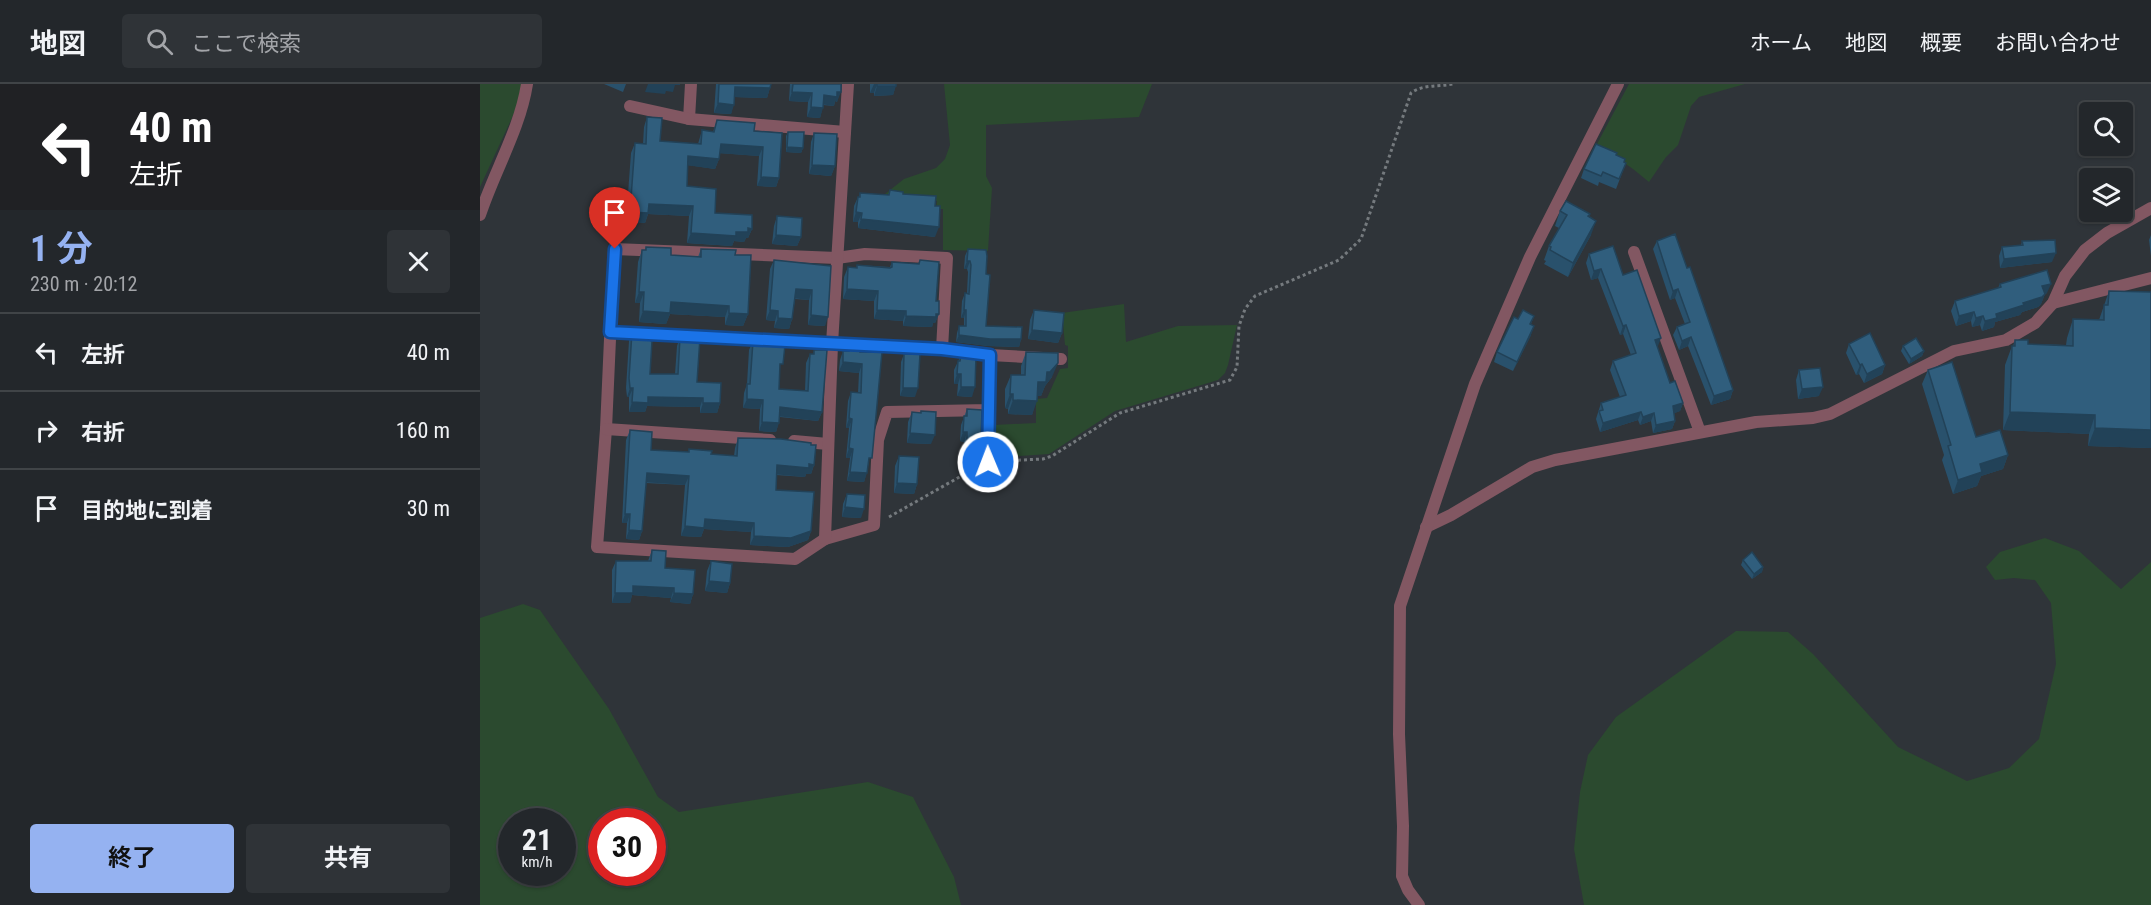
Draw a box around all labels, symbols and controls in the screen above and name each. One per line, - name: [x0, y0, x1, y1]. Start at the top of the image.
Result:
- search box: [122, 14, 542, 68]
- icon: search: [143, 25, 176, 58]
- text: 地図: [30, 27, 86, 60]
- text: ここで検索: [191, 31, 301, 56]
- text: ホーム: [1750, 31, 1812, 55]
- text: 地図: [1845, 31, 1887, 55]
- text: 概要: [1920, 31, 1962, 55]
- text: お問い合わせ: [1995, 31, 2121, 55]
- map controls: [2079, 102, 2133, 222]
- button: search: [2079, 102, 2133, 156]
- text: 40 m: [129, 103, 212, 152]
- icon: left: [30, 108, 108, 186]
- text: 左折: [129, 159, 183, 191]
- button: layers: [2079, 168, 2133, 222]
- pin: [589, 187, 640, 249]
- icon: arrive: [598, 196, 631, 229]
- text: 1 分: [30, 228, 93, 270]
- button: close: [387, 230, 450, 293]
- text: 230 m · 20:12: [30, 272, 137, 296]
- icon: left: [30, 336, 63, 369]
- text: 40 m: [407, 340, 450, 365]
- text: 左折: [81, 342, 125, 367]
- icon: right: [30, 414, 63, 447]
- text: 160 m: [396, 418, 450, 443]
- text: 右折: [81, 420, 125, 445]
- position arrow: [956, 430, 1020, 494]
- icon: arrive: [30, 492, 63, 525]
- text: 30 m: [407, 496, 450, 521]
- text: 目的地に到着: [81, 498, 213, 523]
- speed limit sign: 30: [588, 808, 666, 886]
- text: 21: [522, 822, 552, 857]
- button: 終了: [30, 824, 234, 893]
- button: 共有: [246, 824, 450, 893]
- text: km/h: [522, 853, 552, 871]

